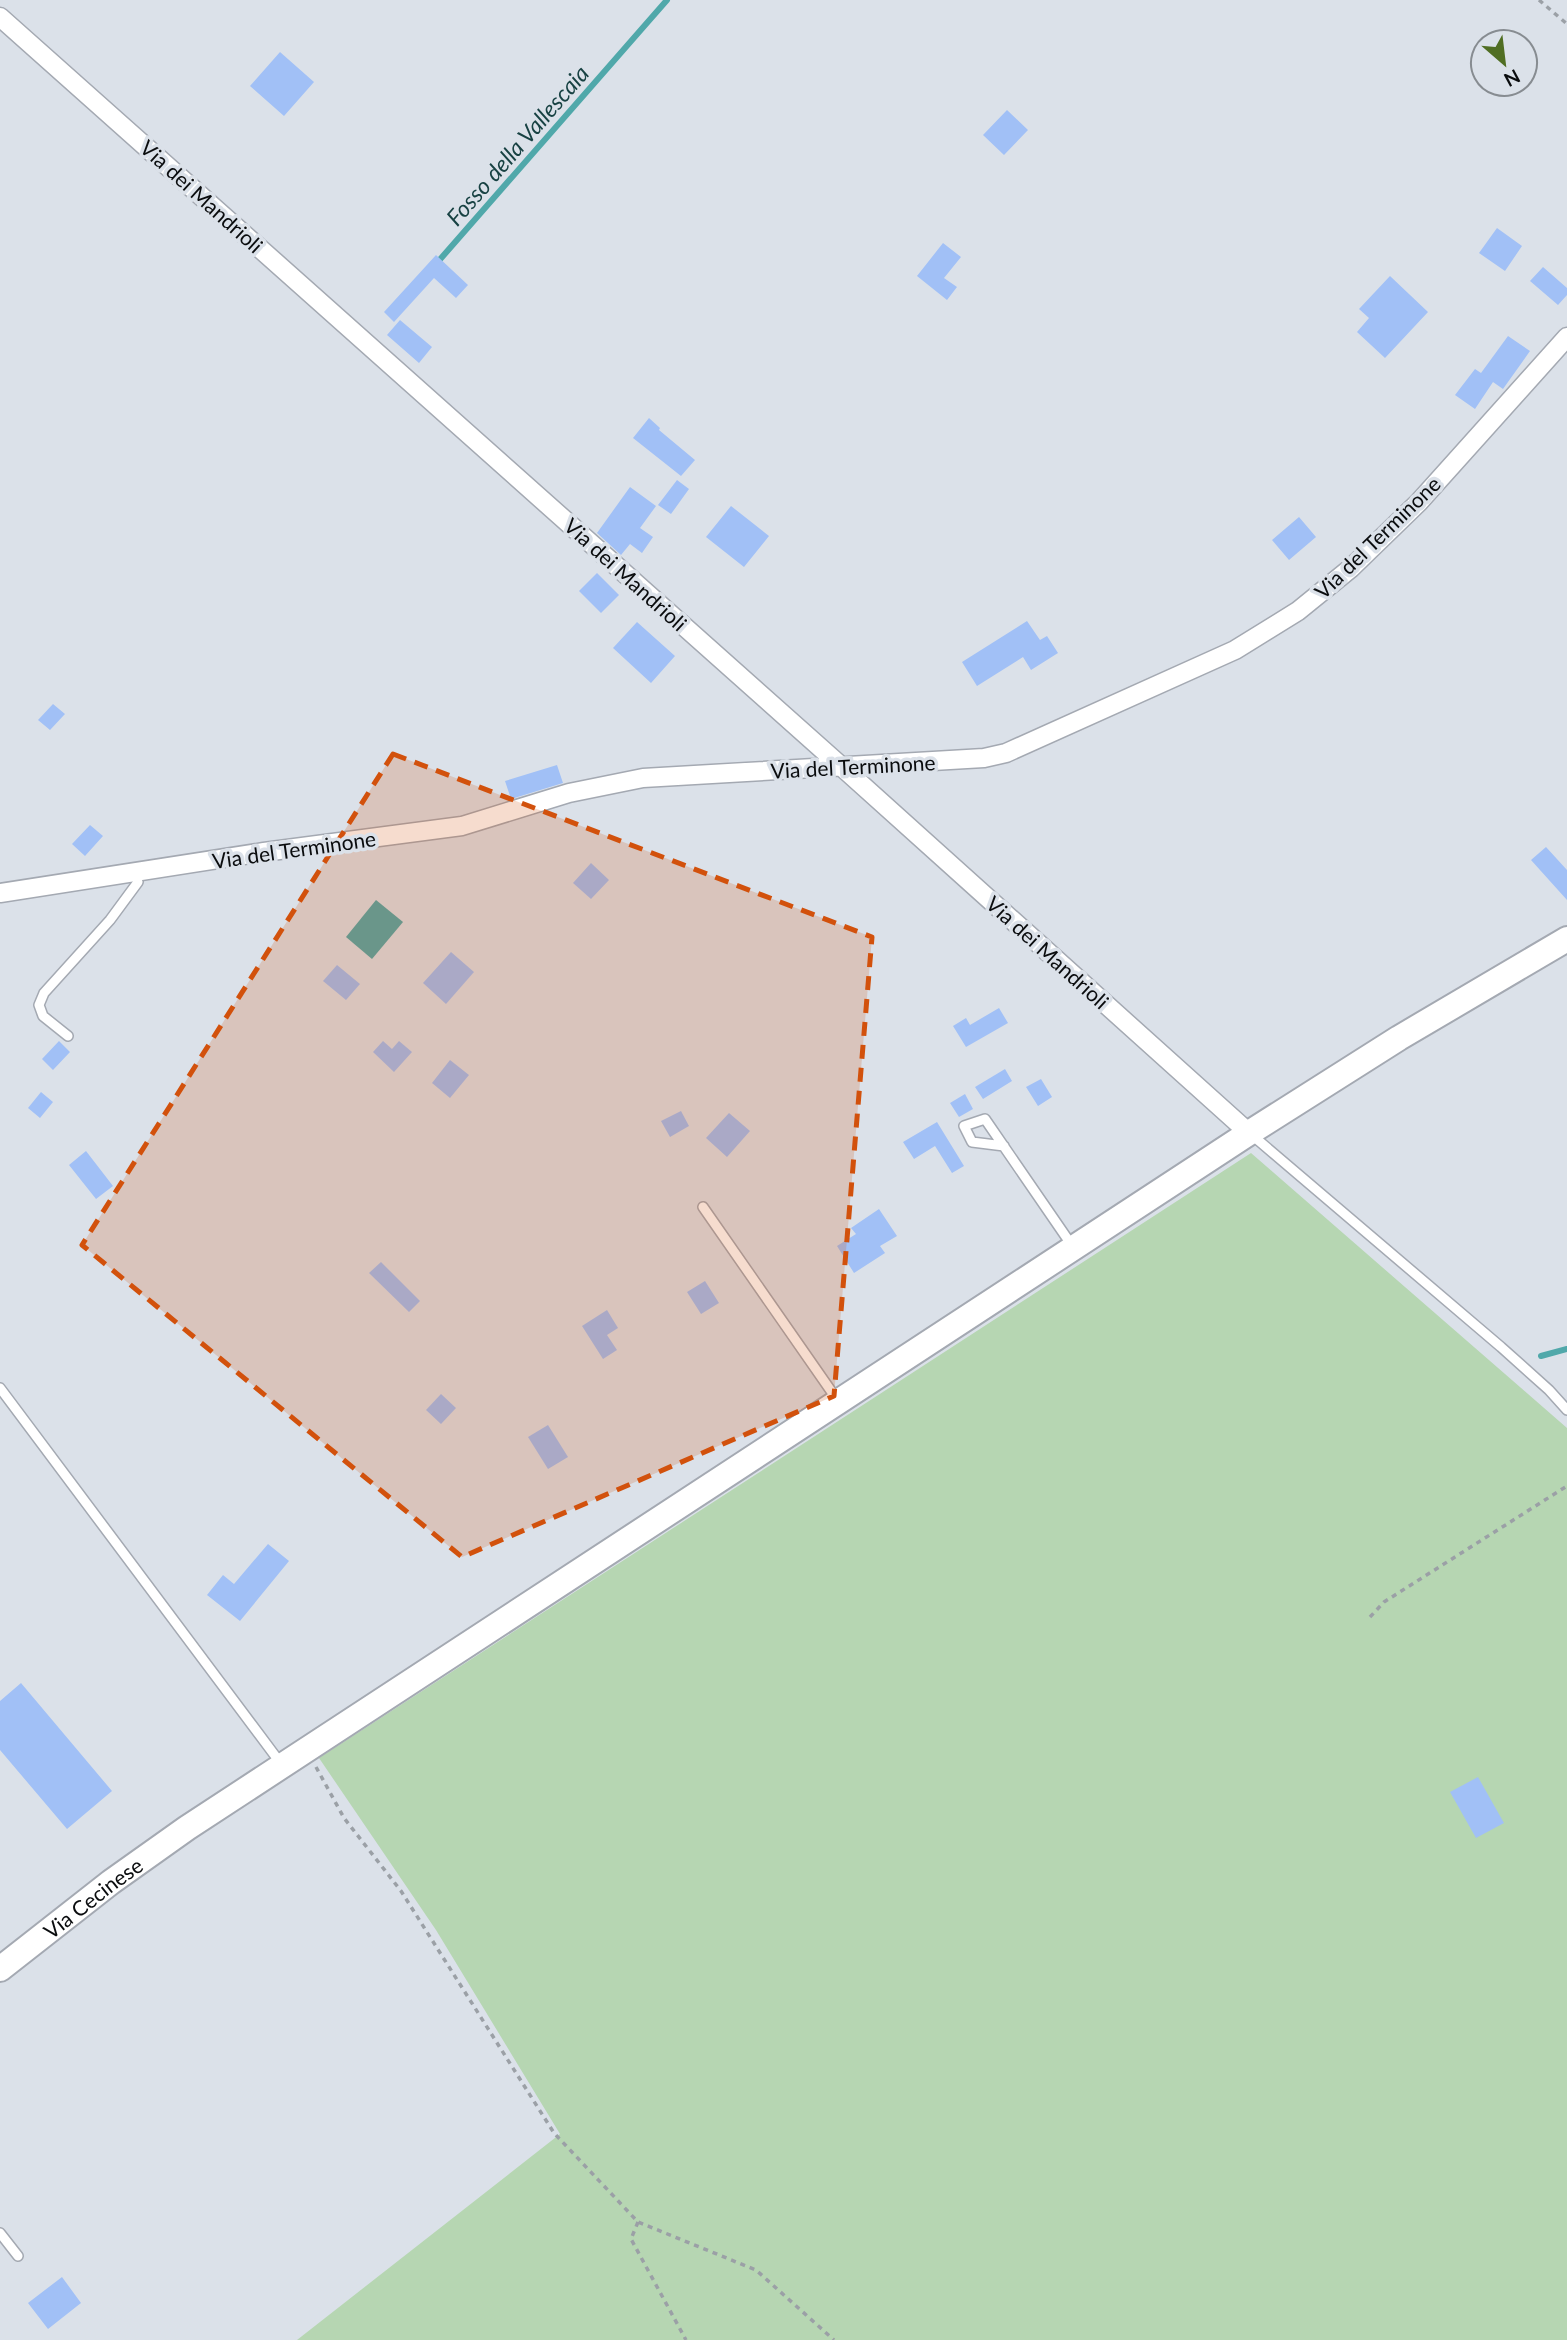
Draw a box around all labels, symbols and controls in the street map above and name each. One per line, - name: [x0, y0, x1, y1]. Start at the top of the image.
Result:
- north arrow: [1469, 28, 1539, 98]
- water label: Fosso della Vallescaia: [440, 59, 594, 231]
- text: N: [1500, 65, 1524, 92]
- street label: Via dei Mandrioli: [136, 135, 268, 257]
- street label: Via del Terminone: [1309, 471, 1445, 603]
- street label: Via dei Mandrioli: [560, 513, 692, 635]
- street label: Via del Terminone: [770, 749, 936, 783]
- street label: Via del Terminone: [211, 825, 377, 873]
- street label: Via dei Mandrioli: [982, 891, 1114, 1013]
- street label: Via Cecinese: [38, 1852, 147, 1943]

